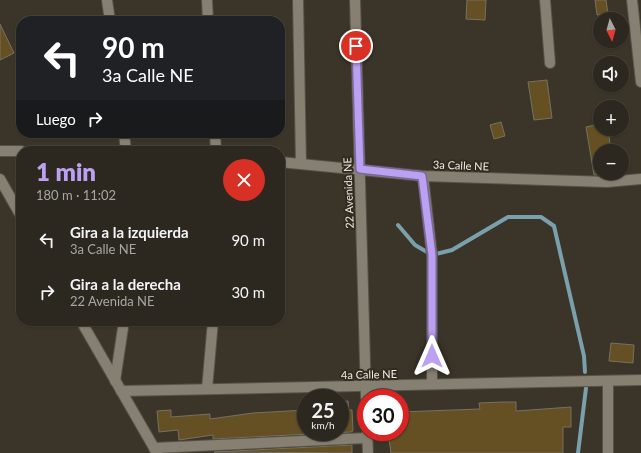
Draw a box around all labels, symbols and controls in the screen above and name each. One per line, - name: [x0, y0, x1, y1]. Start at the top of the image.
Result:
- north arrow: [593, 12, 629, 48]
- map controls: [593, 12, 629, 180]
- pin: [339, 29, 373, 63]
- text: 90 m: [102, 30, 165, 64]
- icon: left: [36, 32, 88, 84]
- icon: arrive: [345, 35, 367, 57]
- button: sound: [593, 56, 629, 92]
- text: 3a Calle NE: [102, 64, 194, 86]
- button: +: [593, 100, 629, 136]
- icon: right: [84, 108, 106, 130]
- text: Luego: [36, 110, 76, 128]
- button: −: [593, 144, 629, 180]
- text: 1 min: [36, 157, 96, 186]
- street label: 22 Avenida NE: [340, 157, 356, 229]
- street label: 3a Calle NE: [433, 158, 489, 172]
- button: close: [223, 159, 265, 201]
- text: 180 m · 11:02: [36, 187, 116, 203]
- text: Gira a la izquierda: [70, 223, 189, 241]
- icon: left: [36, 229, 58, 251]
- text: 90 m: [231, 231, 265, 249]
- text: 3a Calle NE: [70, 241, 136, 257]
- text: Gira a la derecha: [70, 275, 181, 293]
- icon: right: [36, 281, 58, 303]
- text: 30 m: [231, 283, 265, 301]
- text: 22 Avenida NE: [70, 293, 155, 309]
- position arrow: [411, 335, 453, 377]
- street label: 4a Calle NE: [341, 367, 397, 381]
- speed limit sign: 30: [357, 389, 409, 441]
- text: 25: [311, 398, 335, 422]
- text: km/h: [311, 419, 335, 431]

